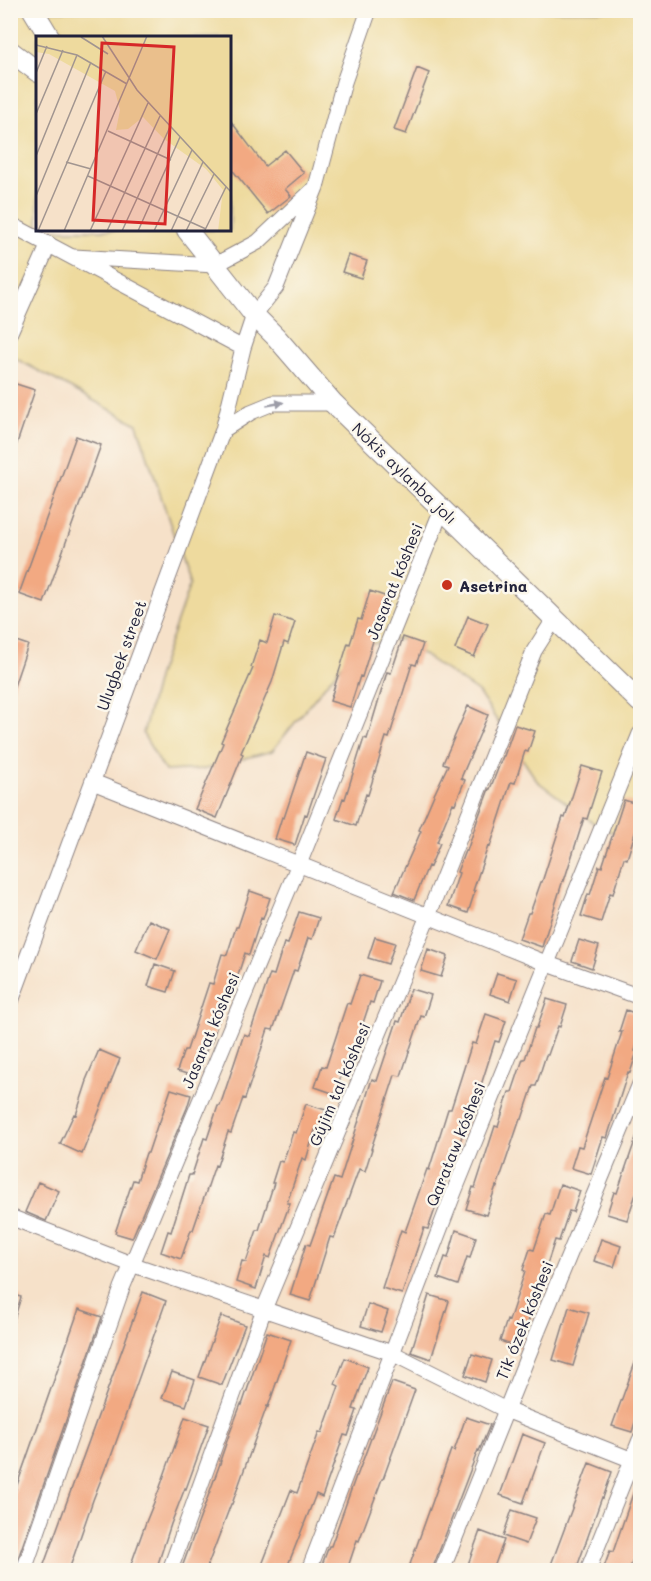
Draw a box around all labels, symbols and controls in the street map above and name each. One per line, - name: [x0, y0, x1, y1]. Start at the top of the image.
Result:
- inset map: [36, 36, 231, 231]
- one-way arrow: [266, 400, 285, 409]
- street label: Nókis aylanba jolı: [348, 418, 462, 528]
- street label: Jasarat kóshesi: [361, 520, 427, 642]
- place label: Asetrina: [459, 575, 528, 596]
- marker: Asetrina: [440, 578, 454, 592]
- street label: Ulugbek street: [91, 597, 151, 713]
- street label: Jasarat kóshesi: [176, 969, 244, 1091]
- street label: Gújim tal kóshesi: [303, 1019, 375, 1149]
- street label: Qarataw kóshesi: [420, 1079, 490, 1209]
- street label: Tik ózek kóshesi: [491, 1257, 557, 1383]

